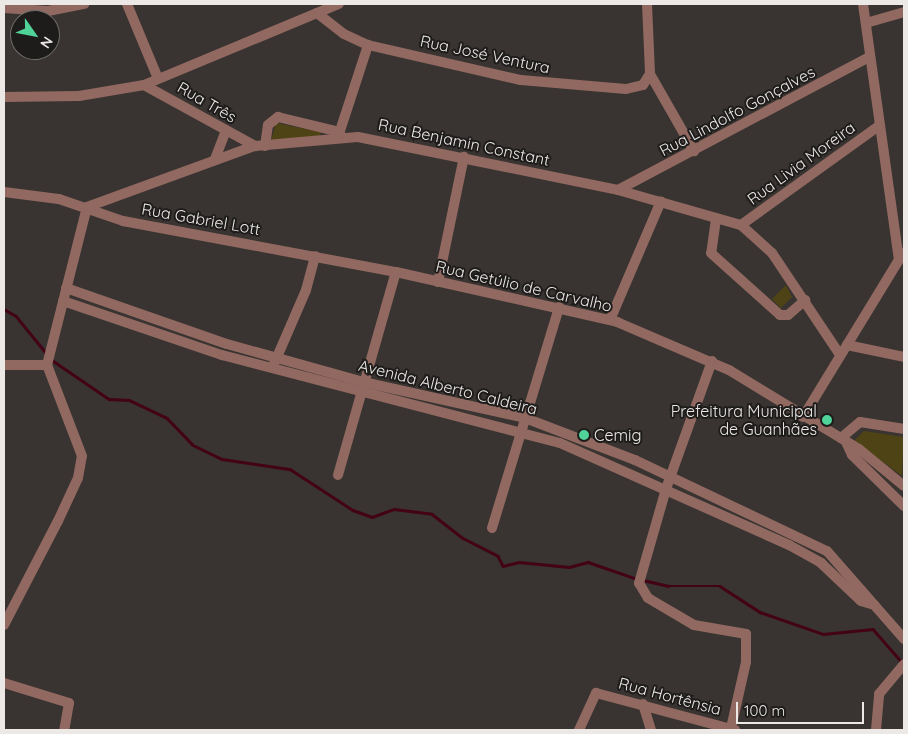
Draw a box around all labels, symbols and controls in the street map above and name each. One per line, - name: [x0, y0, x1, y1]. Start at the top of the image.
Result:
- north arrow: [10, 10, 60, 60]
- street label: Rua José Ventura: [418, 31, 552, 77]
- text: N: [36, 33, 57, 52]
- street label: Rua Lindolfo Gonçalves: [656, 62, 818, 160]
- street label: Rua Três: [174, 77, 240, 127]
- street label: Rua Benjamin Constant: [377, 114, 551, 170]
- street label: Rua Livia Moreira: [743, 117, 859, 209]
- street label: Rua Gabriel Lott: [140, 199, 262, 239]
- street label: Rua Getúlio de Carvalho: [434, 256, 614, 316]
- street label: Avenida Alberto Caldeira: [357, 355, 539, 419]
- place label: Prefeitura Municipal de Guanhães: [671, 401, 817, 439]
- marker: Prefeitura Municipal de Guanhães: [821, 414, 833, 426]
- place label: Cemig: [594, 425, 641, 445]
- marker: Cemig: [578, 429, 590, 441]
- street label: Rua Hortênsia: [617, 673, 723, 719]
- scale bar: [738, 692, 866, 724]
- text: 100 m: [744, 701, 785, 720]

